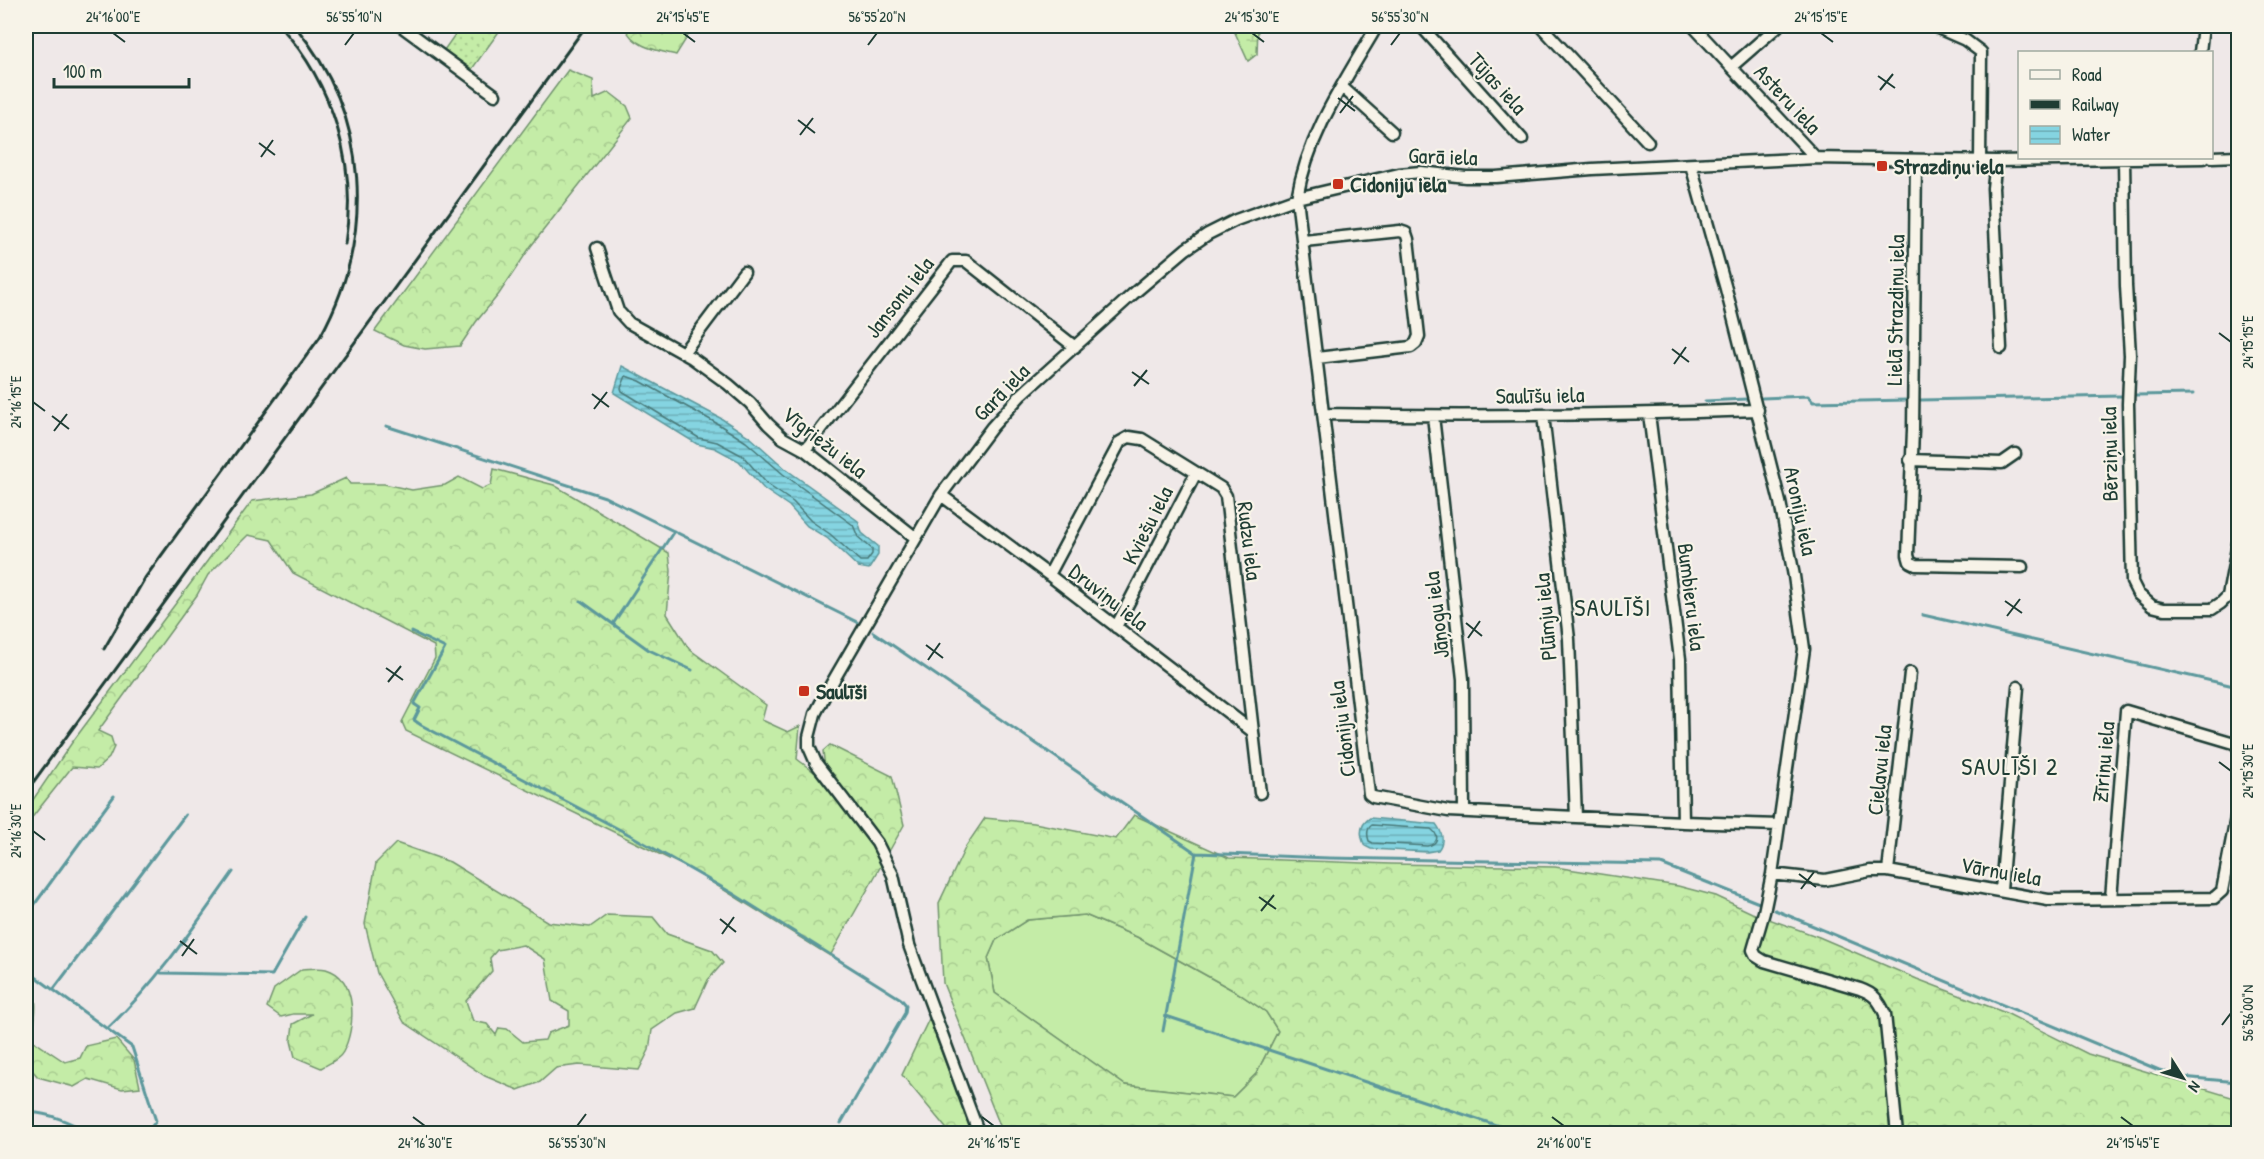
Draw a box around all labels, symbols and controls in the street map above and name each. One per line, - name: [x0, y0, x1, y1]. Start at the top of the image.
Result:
- text: 24°16'00"E: [86, 6, 141, 27]
- text: 56°55'10"N: [326, 6, 382, 27]
- text: 24°15'45"E: [656, 6, 710, 27]
- text: 56°55'20"N: [848, 6, 906, 27]
- text: 24°15'30"E: [1225, 6, 1280, 27]
- text: 56°55'30"N: [1372, 6, 1428, 27]
- text: 24°15'15"E: [1794, 6, 1848, 27]
- street label: Tūjas iela: [1462, 45, 1534, 121]
- scale bar: [54, 51, 189, 89]
- legend: [2018, 51, 2213, 159]
- street label: Asteru iela: [1748, 57, 1829, 141]
- text: 100 m: [63, 59, 102, 84]
- text: Road: [2072, 62, 2102, 87]
- text: Railway: [2072, 92, 2119, 117]
- text: Water: [2072, 122, 2110, 147]
- street label: Garā iela: [1408, 140, 1479, 172]
- place label: Strazdiņu iela: [1894, 151, 2004, 181]
- marker: Strazdiņu iela: [1875, 159, 1889, 173]
- place label: Cidoniju iela: [1350, 169, 1447, 199]
- marker: Cidoniju iela: [1331, 177, 1345, 191]
- street label: Lielā Strazdiņu iela: [1879, 234, 1911, 386]
- street label: Jansonu iela: [858, 250, 941, 344]
- text: 24°15'15"E: [2237, 315, 2258, 369]
- street label: Garā iela: [966, 356, 1036, 427]
- text: 24°16'15"E: [5, 375, 26, 428]
- street label: Saulīšu iela: [1495, 379, 1585, 411]
- street label: Vīgriežu iela: [776, 399, 874, 485]
- street label: Bērziņu iela: [2093, 406, 2125, 502]
- street label: Aroniju iela: [1777, 464, 1825, 559]
- street label: Kviešu iela: [1114, 480, 1180, 569]
- street label: Rudzu iela: [1230, 500, 1270, 582]
- street label: Bumbieru iela: [1671, 541, 1714, 653]
- street label: Druviņu iela: [1063, 556, 1155, 638]
- street label: Jāņogu iela: [1416, 569, 1456, 660]
- street label: Plūmju iela: [1526, 572, 1564, 662]
- district label: SAULĪŠI: [1574, 591, 1652, 623]
- place label: Saulīši: [816, 676, 868, 706]
- street label: Cidoniju iela: [1321, 679, 1363, 779]
- marker: Saulīši: [797, 684, 811, 698]
- street label: Zīriņu iela: [2085, 720, 2122, 804]
- street label: Cielavu iela: [1859, 723, 1899, 817]
- text: 24°15'30"E: [2237, 743, 2258, 799]
- district label: SAULĪŠI 2: [1961, 750, 2059, 782]
- text: 24°16'30"E: [5, 803, 26, 858]
- street label: Vārnu iela: [1958, 849, 2044, 893]
- text: 56°56'00"N: [2237, 985, 2258, 1041]
- north arrow: [2153, 1048, 2213, 1108]
- text: N: [2183, 1077, 2206, 1097]
- text: 24°16'30"E: [398, 1132, 453, 1153]
- text: 56°55'30"N: [549, 1132, 605, 1153]
- text: 24°16'15"E: [968, 1132, 1021, 1153]
- text: 24°16'00"E: [1537, 1132, 1592, 1153]
- text: 24°15'45"E: [2106, 1132, 2160, 1153]

